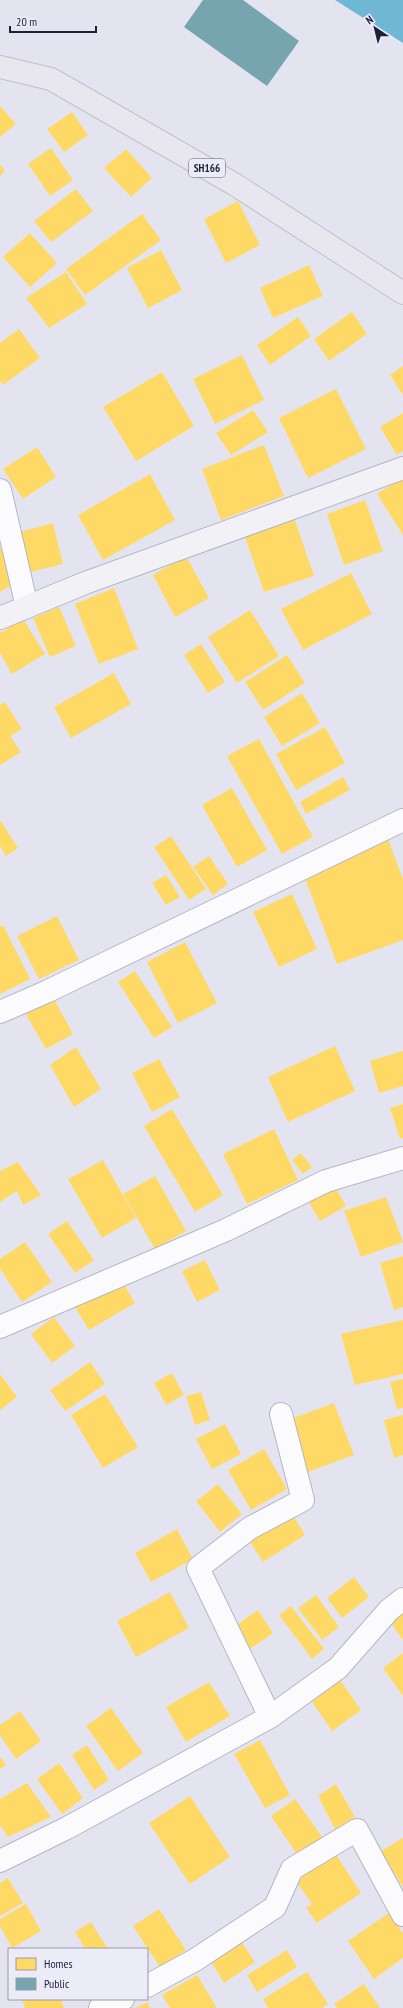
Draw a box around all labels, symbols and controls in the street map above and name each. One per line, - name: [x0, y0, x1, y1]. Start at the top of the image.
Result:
- scale bar: [10, 8, 96, 34]
- north arrow: [355, 8, 395, 48]
- text: N: [363, 12, 376, 27]
- text: 20 m: [16, 14, 37, 29]
- road number: SH166: [189, 159, 225, 177]
- legend: [8, 1948, 148, 2000]
- text: Homes: [44, 1956, 72, 1971]
- text: Public: [44, 1976, 70, 1991]

